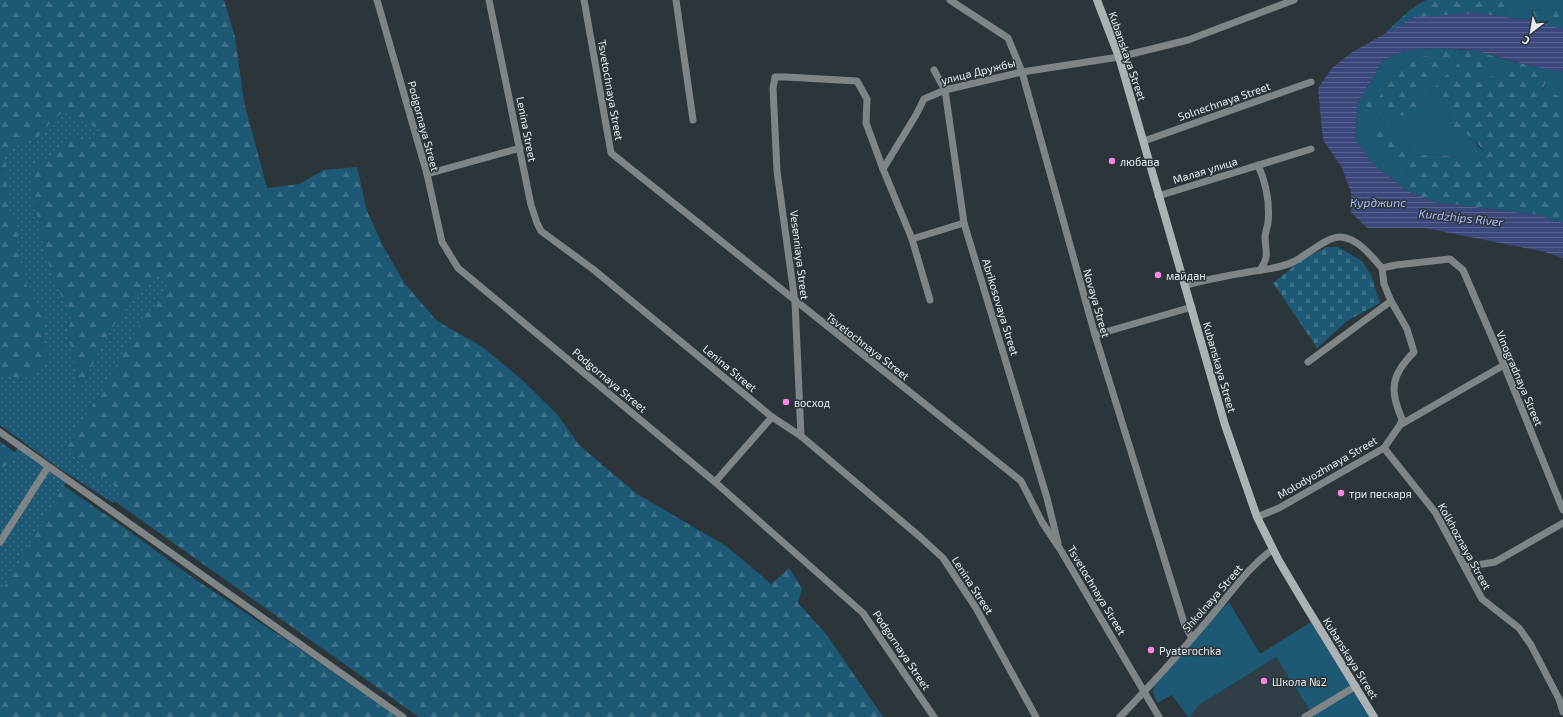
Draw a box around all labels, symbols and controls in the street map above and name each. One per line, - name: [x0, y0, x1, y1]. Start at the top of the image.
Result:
- street label: Kubanskaya Street: [1107, 10, 1149, 102]
- north arrow: [1511, 12, 1551, 52]
- text: С: [1519, 33, 1532, 48]
- street label: Tsvetochnaya Street: [596, 39, 626, 141]
- street label: улица Дружбы: [940, 55, 1017, 87]
- street label: Podgornaya Street: [406, 79, 442, 173]
- street label: Solnechnaya Street: [1176, 79, 1272, 123]
- street label: Lenina Street: [514, 95, 540, 163]
- street label: Малая улица: [1171, 154, 1239, 187]
- place label: любава: [1120, 155, 1159, 168]
- marker: любава: [1107, 156, 1117, 166]
- water label: Курджипс: [1350, 195, 1406, 209]
- water label: Kurdzhips River: [1418, 206, 1504, 228]
- street label: Vesenniaya Street: [788, 210, 812, 300]
- street label: Abrikosovaya Street: [980, 257, 1022, 357]
- street label: Novaya Street: [1081, 267, 1113, 339]
- place label: майдан: [1166, 269, 1206, 282]
- marker: майдан: [1153, 270, 1163, 280]
- street label: Tsvetochnaya Street: [824, 309, 912, 383]
- street label: Kubanskaya Street: [1201, 320, 1239, 414]
- street label: Vinogradnaya Street: [1494, 328, 1546, 428]
- street label: Lenina Street: [700, 342, 760, 394]
- street label: Podgornaya Street: [570, 345, 650, 415]
- place label: восход: [794, 396, 831, 409]
- marker: восход: [781, 397, 791, 407]
- street label: Molodyozhnaya Street: [1275, 433, 1379, 501]
- place label: три пескаря: [1349, 487, 1412, 500]
- marker: три пескаря: [1336, 488, 1346, 498]
- street label: Kolkhoznaya Street: [1436, 500, 1494, 592]
- street label: Tsvetochnaya Street: [1065, 543, 1129, 637]
- street label: Lenina Street: [950, 554, 996, 616]
- street label: Shkolnaya Street: [1179, 562, 1245, 634]
- street label: Podgornaya Street: [871, 608, 933, 692]
- street label: Kubanskaya Street: [1321, 615, 1381, 701]
- place label: Pyaterochka: [1159, 644, 1221, 657]
- marker: Pyaterochka: [1146, 645, 1156, 655]
- place label: Школа №2: [1272, 675, 1327, 688]
- marker: Школа №2: [1259, 676, 1269, 686]

